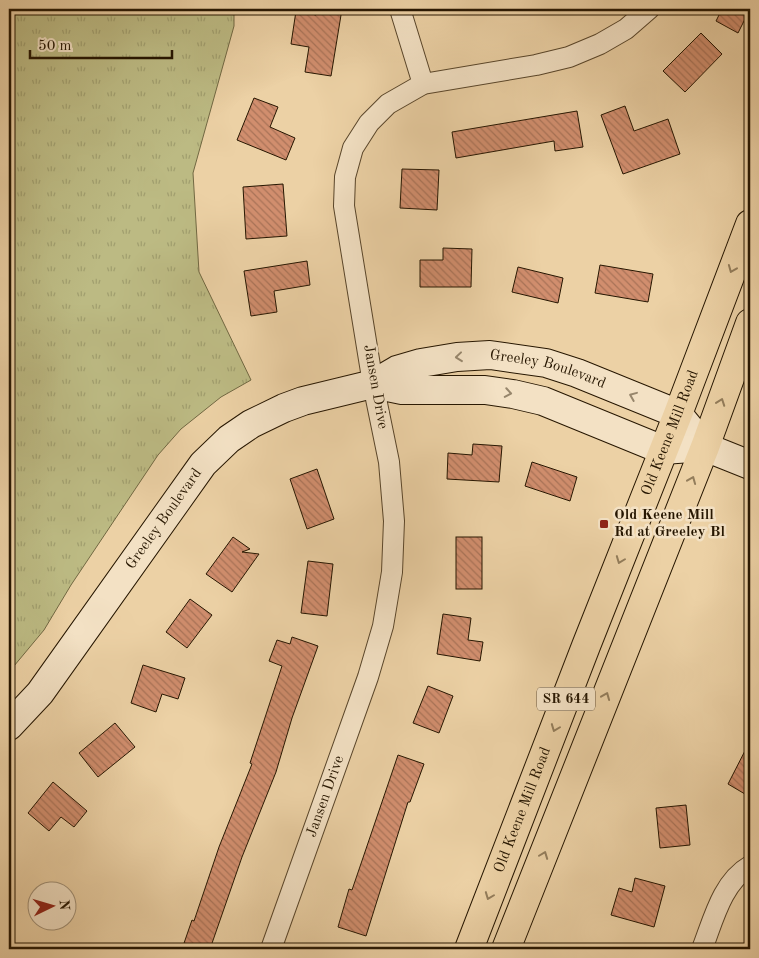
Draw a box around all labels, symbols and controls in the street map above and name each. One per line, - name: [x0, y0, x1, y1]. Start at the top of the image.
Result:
- scale bar: [30, 28, 172, 60]
- text: 50 m: [38, 39, 72, 54]
- one-way arrow: [728, 264, 738, 273]
- street label: Jansen Drive: [360, 344, 390, 430]
- street label: Greeley Boulevard: [489, 348, 608, 391]
- one-way arrow: [455, 352, 463, 363]
- street label: Old Keene Mill Road: [639, 368, 701, 498]
- one-way arrow: [504, 388, 513, 398]
- one-way arrow: [629, 391, 638, 402]
- one-way arrow: [715, 398, 725, 406]
- street label: Greeley Boulevard: [123, 466, 205, 572]
- one-way arrow: [686, 476, 696, 485]
- place label: Old Keene Mill Rd at Greeley Bl: [614, 508, 725, 540]
- marker: Old Keene Mill Rd at Greeley Bl: [598, 518, 610, 530]
- one-way arrow: [615, 555, 626, 564]
- road number: SR 644: [537, 688, 595, 711]
- one-way arrow: [600, 692, 610, 701]
- one-way arrow: [551, 723, 561, 732]
- street label: Old Keene Mill Road: [492, 745, 554, 875]
- street label: Jansen Drive: [304, 754, 347, 839]
- one-way arrow: [537, 851, 548, 860]
- north arrow: [28, 880, 78, 930]
- one-way arrow: [485, 891, 496, 900]
- text: N: [57, 899, 71, 911]

